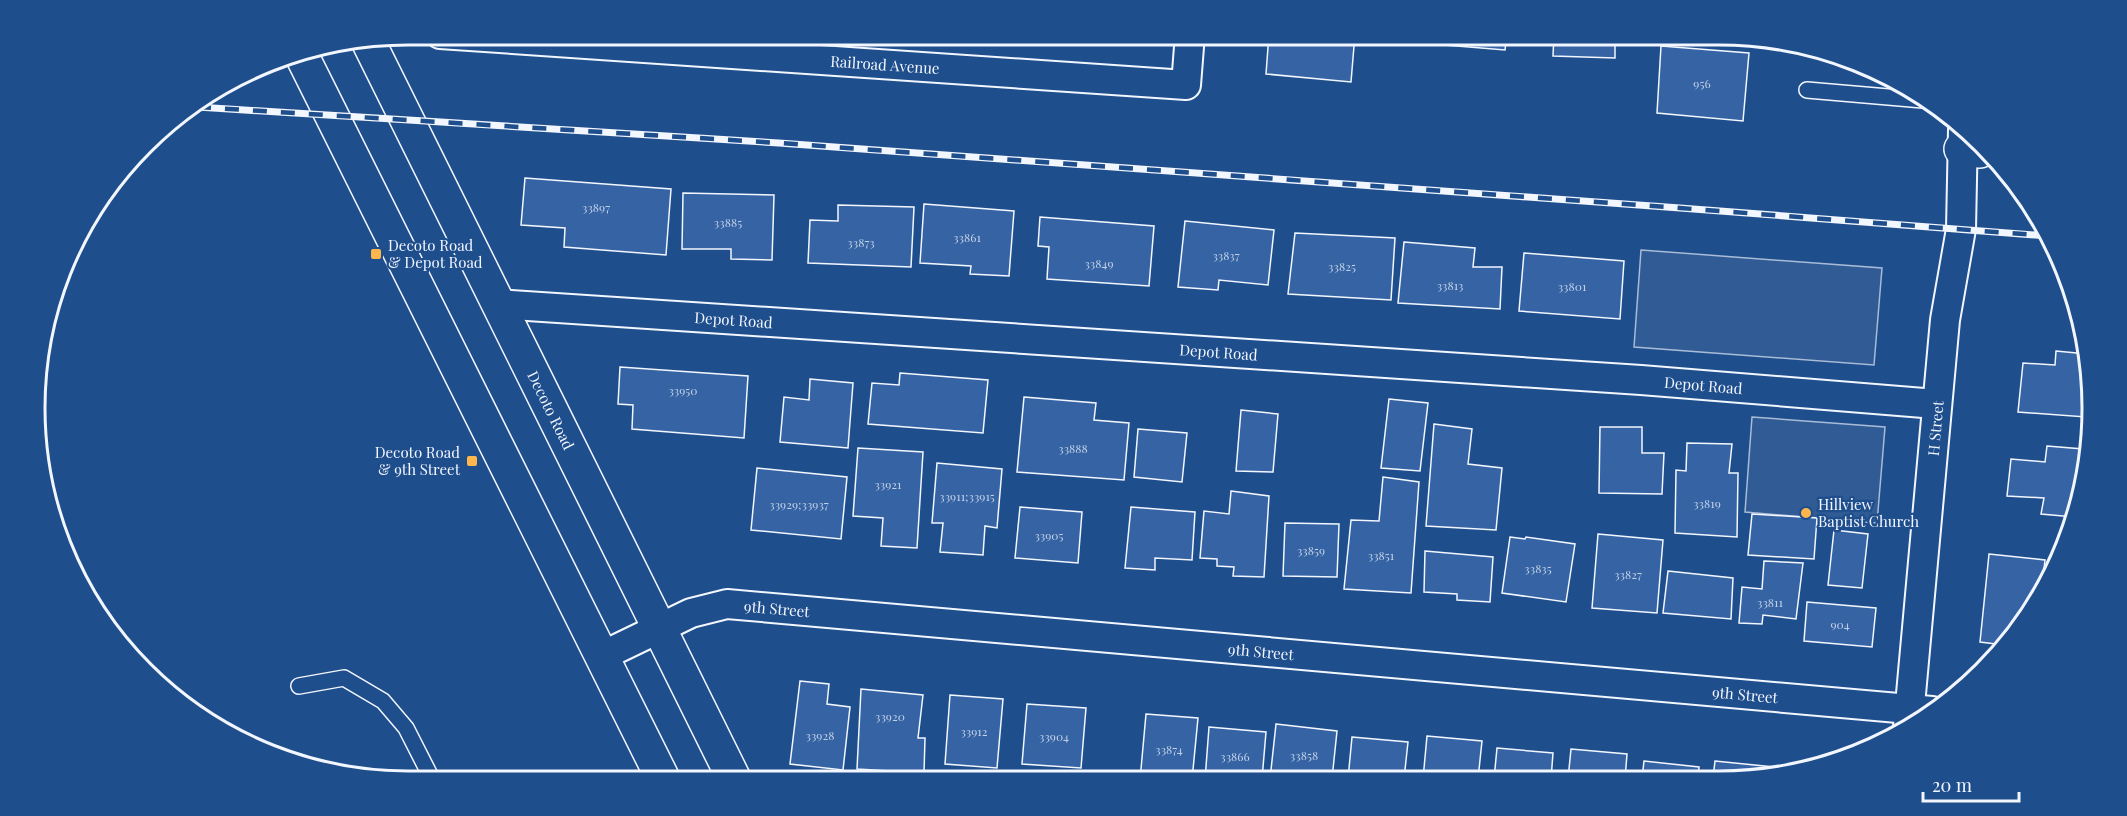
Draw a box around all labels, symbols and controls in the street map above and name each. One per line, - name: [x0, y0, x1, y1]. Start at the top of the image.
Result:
- street label: Railroad Avenue: [830, 51, 940, 78]
- house number: 956: [1693, 75, 1711, 91]
- house number: 33897: [582, 199, 610, 215]
- house number: 33885: [714, 214, 742, 230]
- house number: 33861: [953, 229, 981, 245]
- house number: 33873: [847, 234, 875, 250]
- place label: Decoto Road & Depot Road: [388, 235, 483, 272]
- marker: Decoto Road & Depot Road: [369, 247, 383, 261]
- house number: 33837: [1212, 247, 1240, 263]
- house number: 33849: [1084, 255, 1114, 271]
- house number: 33825: [1328, 258, 1356, 274]
- house number: 33813: [1437, 277, 1463, 293]
- house number: 33801: [1558, 278, 1587, 294]
- street label: Depot Road: [694, 307, 774, 332]
- street label: Depot Road: [1179, 339, 1258, 364]
- street label: Decoto Road: [523, 367, 579, 453]
- street label: Depot Road: [1663, 372, 1743, 398]
- house number: 33950: [668, 382, 698, 398]
- street label: H Street: [1923, 399, 1948, 457]
- house number: 33888: [1058, 440, 1088, 456]
- place label: Decoto Road & 9th Street: [375, 442, 461, 479]
- marker: Decoto Road & 9th Street: [465, 454, 479, 468]
- house number: 33921: [874, 476, 902, 492]
- house number: 33911;33915: [939, 488, 995, 504]
- place label: Hillview Baptist Church: [1818, 494, 1919, 531]
- house number: 33819: [1693, 495, 1721, 511]
- house number: 33929;33937: [769, 496, 829, 512]
- marker: Hillview Baptist Church: [1799, 506, 1813, 520]
- house number: 33905: [1034, 527, 1064, 543]
- house number: 33859: [1297, 542, 1325, 558]
- house number: 33851: [1368, 547, 1395, 563]
- house number: 33835: [1524, 560, 1552, 576]
- house number: 33827: [1614, 566, 1642, 582]
- house number: 33811: [1757, 594, 1784, 610]
- street label: 9th Street: [743, 596, 811, 621]
- house number: 904: [1830, 616, 1850, 632]
- street label: 9th Street: [1227, 639, 1295, 664]
- street label: 9th Street: [1711, 682, 1779, 707]
- house number: 33920: [875, 708, 905, 724]
- house number: 33912: [960, 723, 988, 739]
- house number: 33928: [806, 727, 834, 743]
- house number: 33904: [1039, 728, 1069, 744]
- house number: 33874: [1155, 741, 1183, 757]
- house number: 33858: [1290, 747, 1318, 763]
- house number: 33866: [1220, 748, 1250, 764]
- scale bar: [1923, 765, 2019, 803]
- text: 20 m: [1932, 773, 1972, 797]

